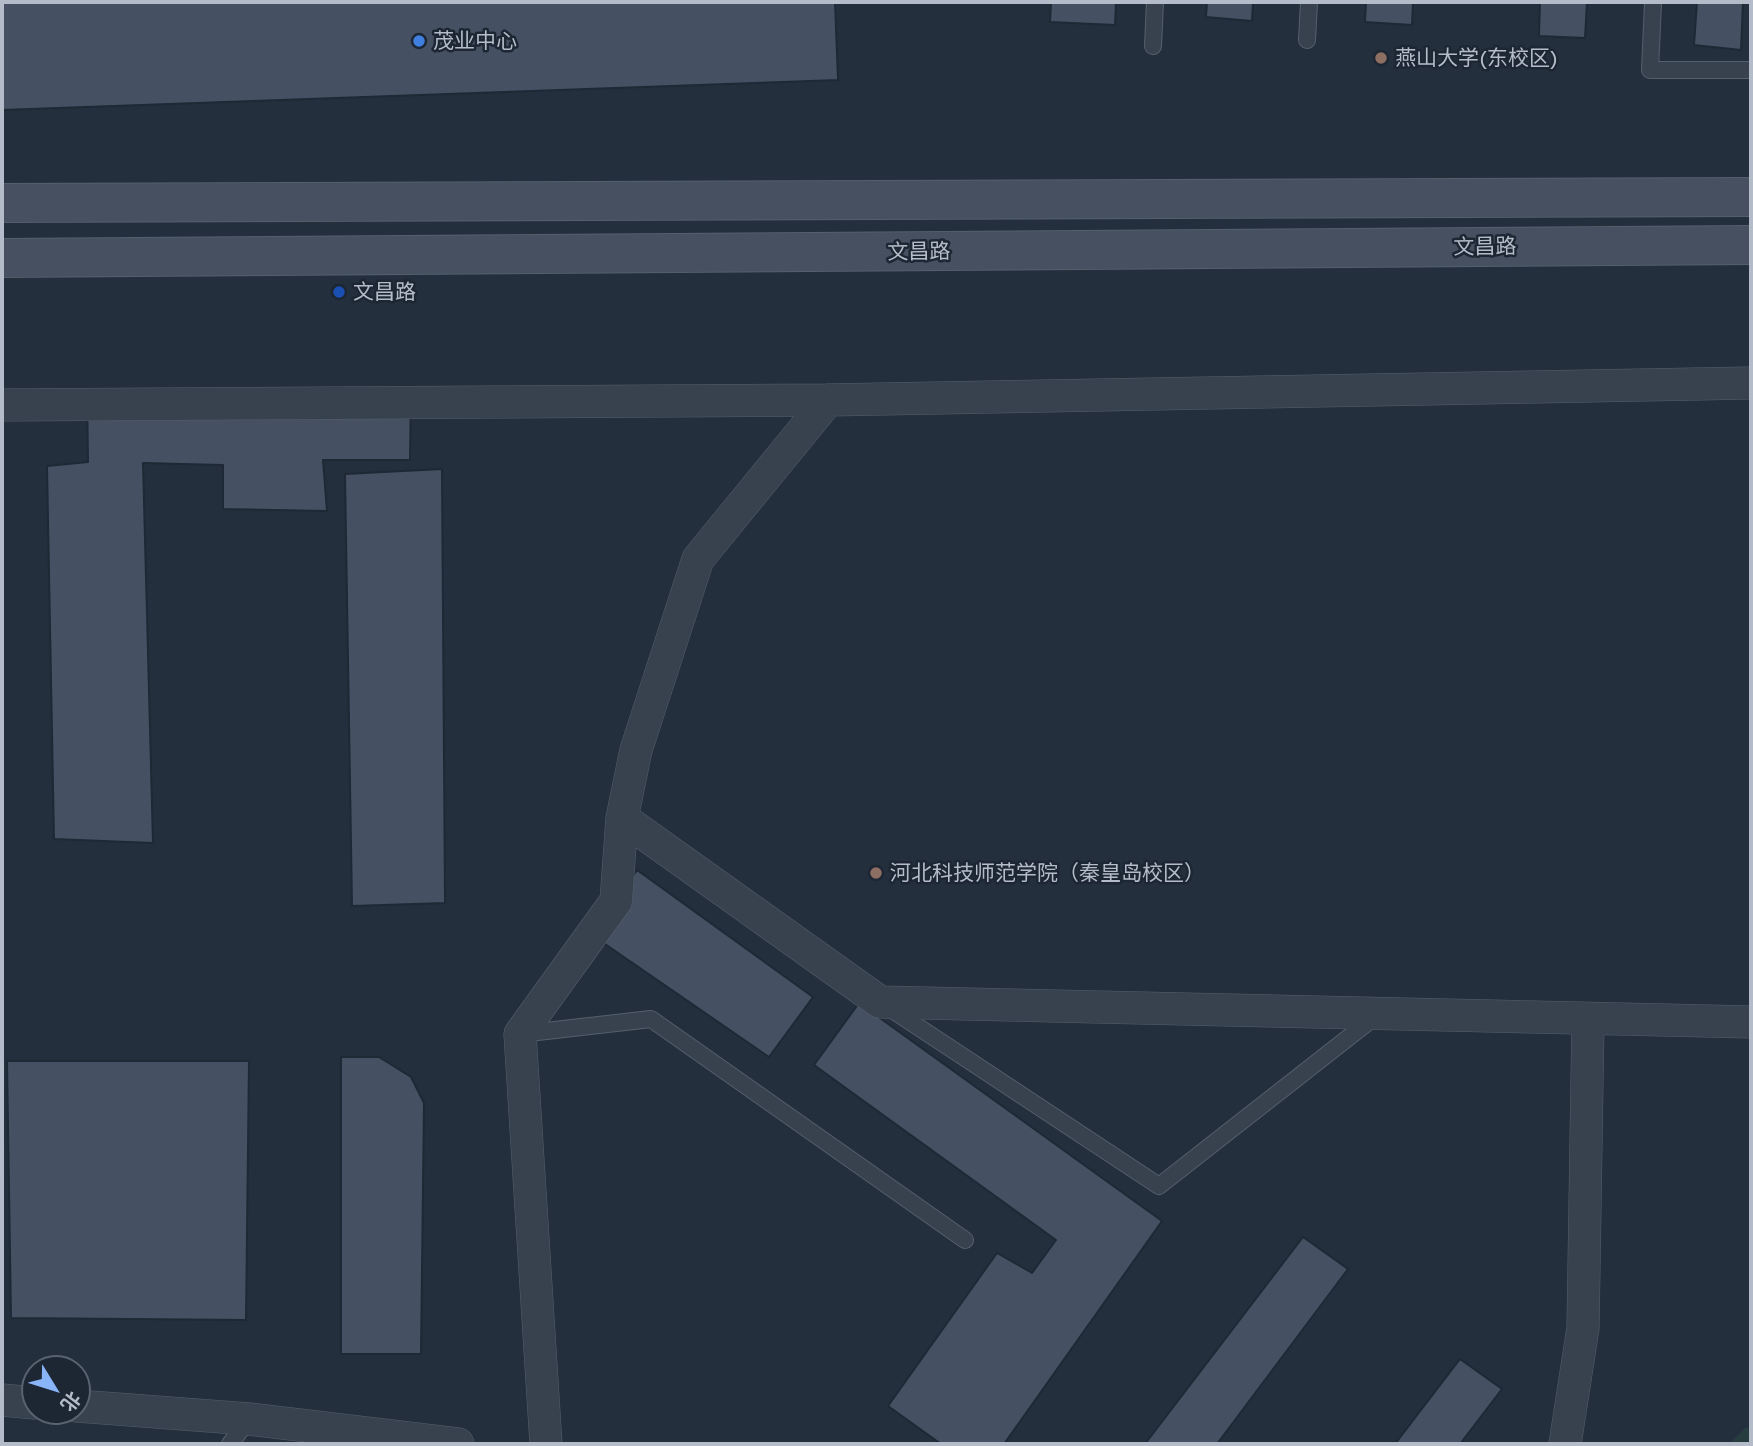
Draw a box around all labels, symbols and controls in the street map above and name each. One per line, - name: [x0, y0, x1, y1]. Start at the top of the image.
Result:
- place label: 茂业中心: [433, 28, 517, 54]
- marker: 茂业中心: [411, 33, 427, 49]
- place label: 燕山大学(东校区): [1395, 45, 1558, 71]
- marker: 燕山大学(东校区): [1373, 50, 1389, 66]
- street label: 文昌路: [1453, 234, 1517, 260]
- street label: 文昌路: [887, 239, 951, 265]
- place label: 文昌路: [353, 279, 416, 305]
- marker: 文昌路: [331, 284, 347, 300]
- place label: 河北科技师范学院（秦皇岛校区）: [890, 860, 1205, 886]
- marker: 河北科技师范学院（秦皇岛校区）: [868, 865, 884, 881]
- north arrow: [21, 1355, 91, 1425]
- text: 北: [56, 1387, 86, 1417]

